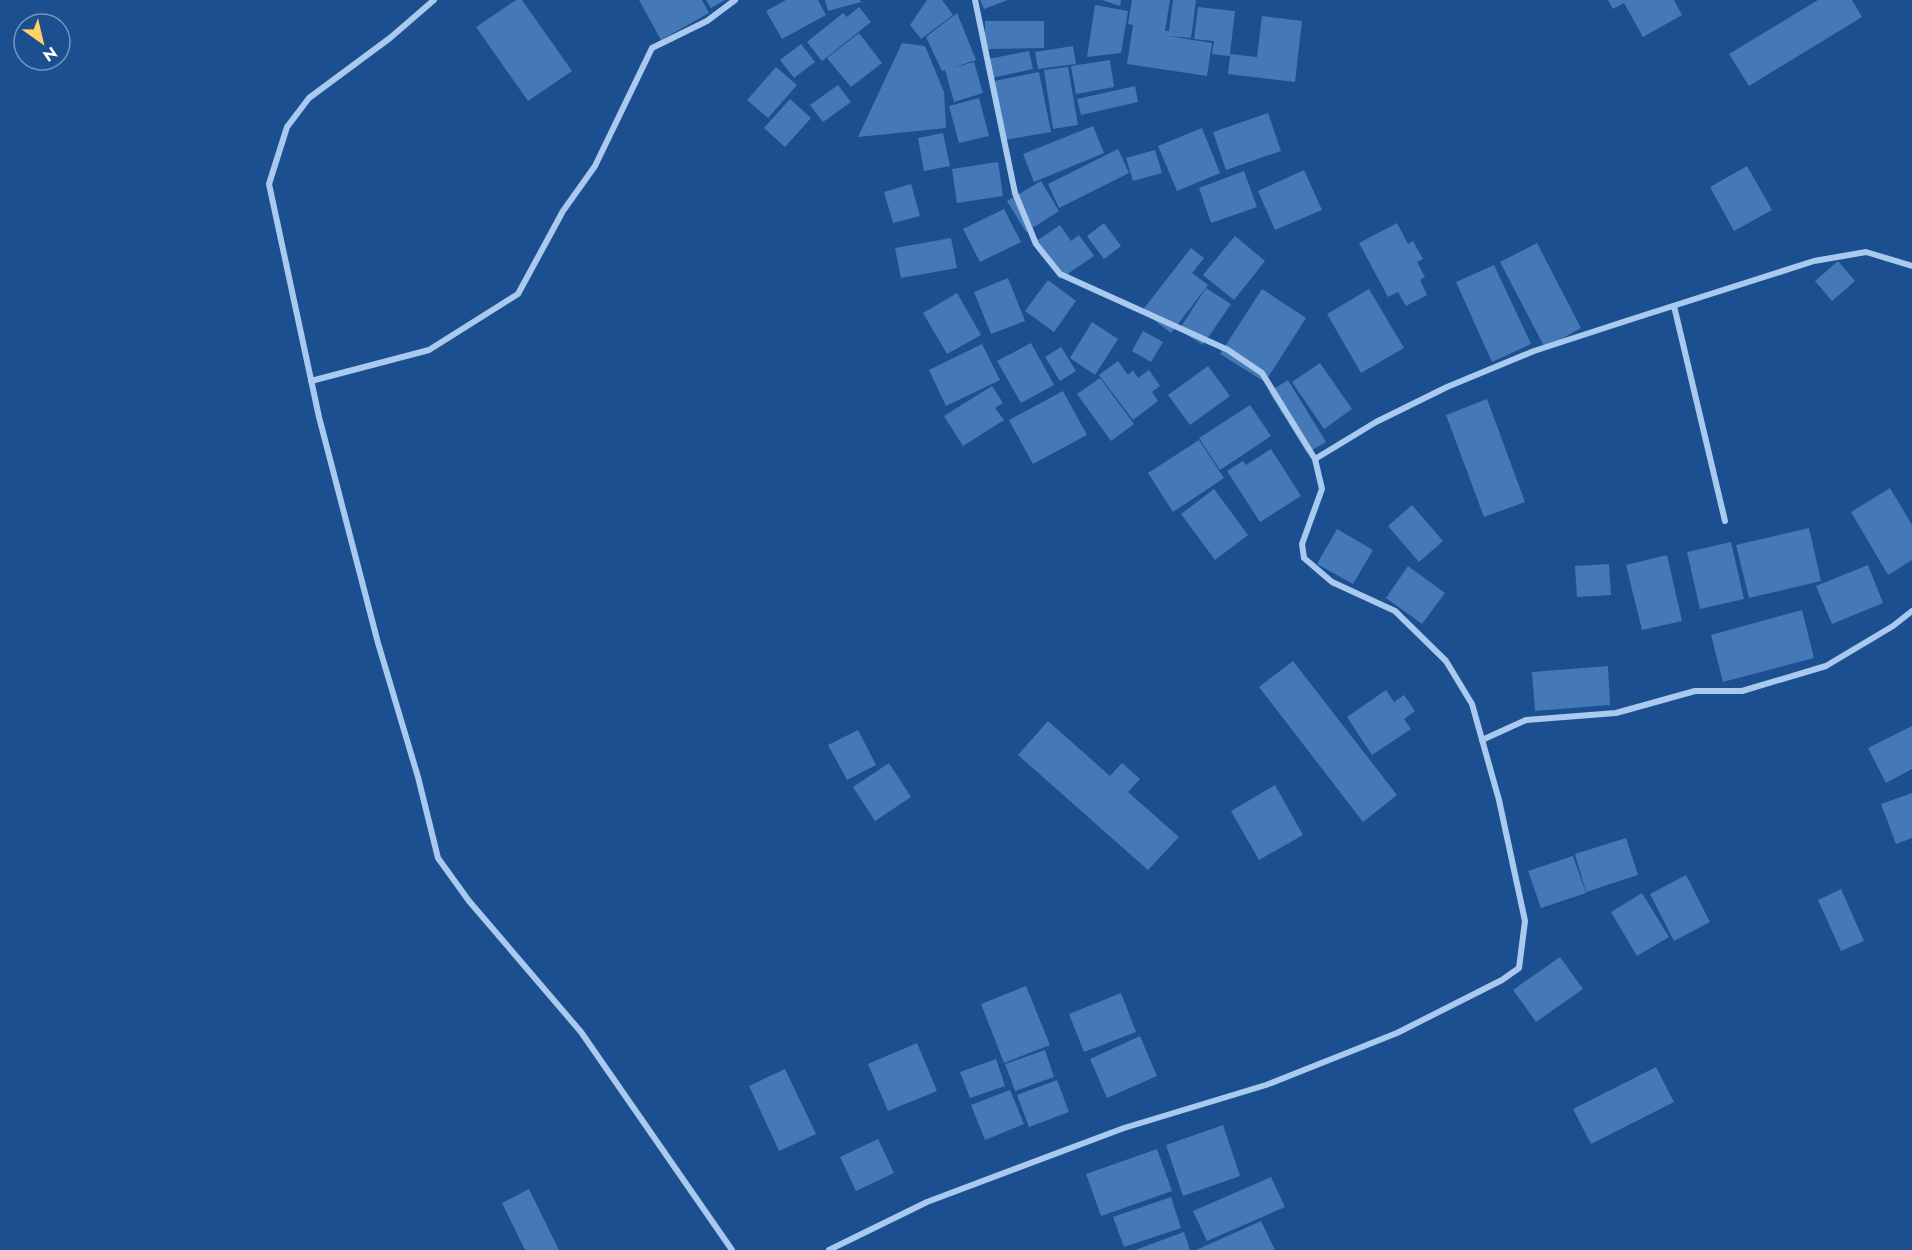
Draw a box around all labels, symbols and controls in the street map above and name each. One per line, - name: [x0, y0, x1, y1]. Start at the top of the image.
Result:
- north arrow: [12, 12, 72, 72]
- text: N: [38, 41, 62, 67]

